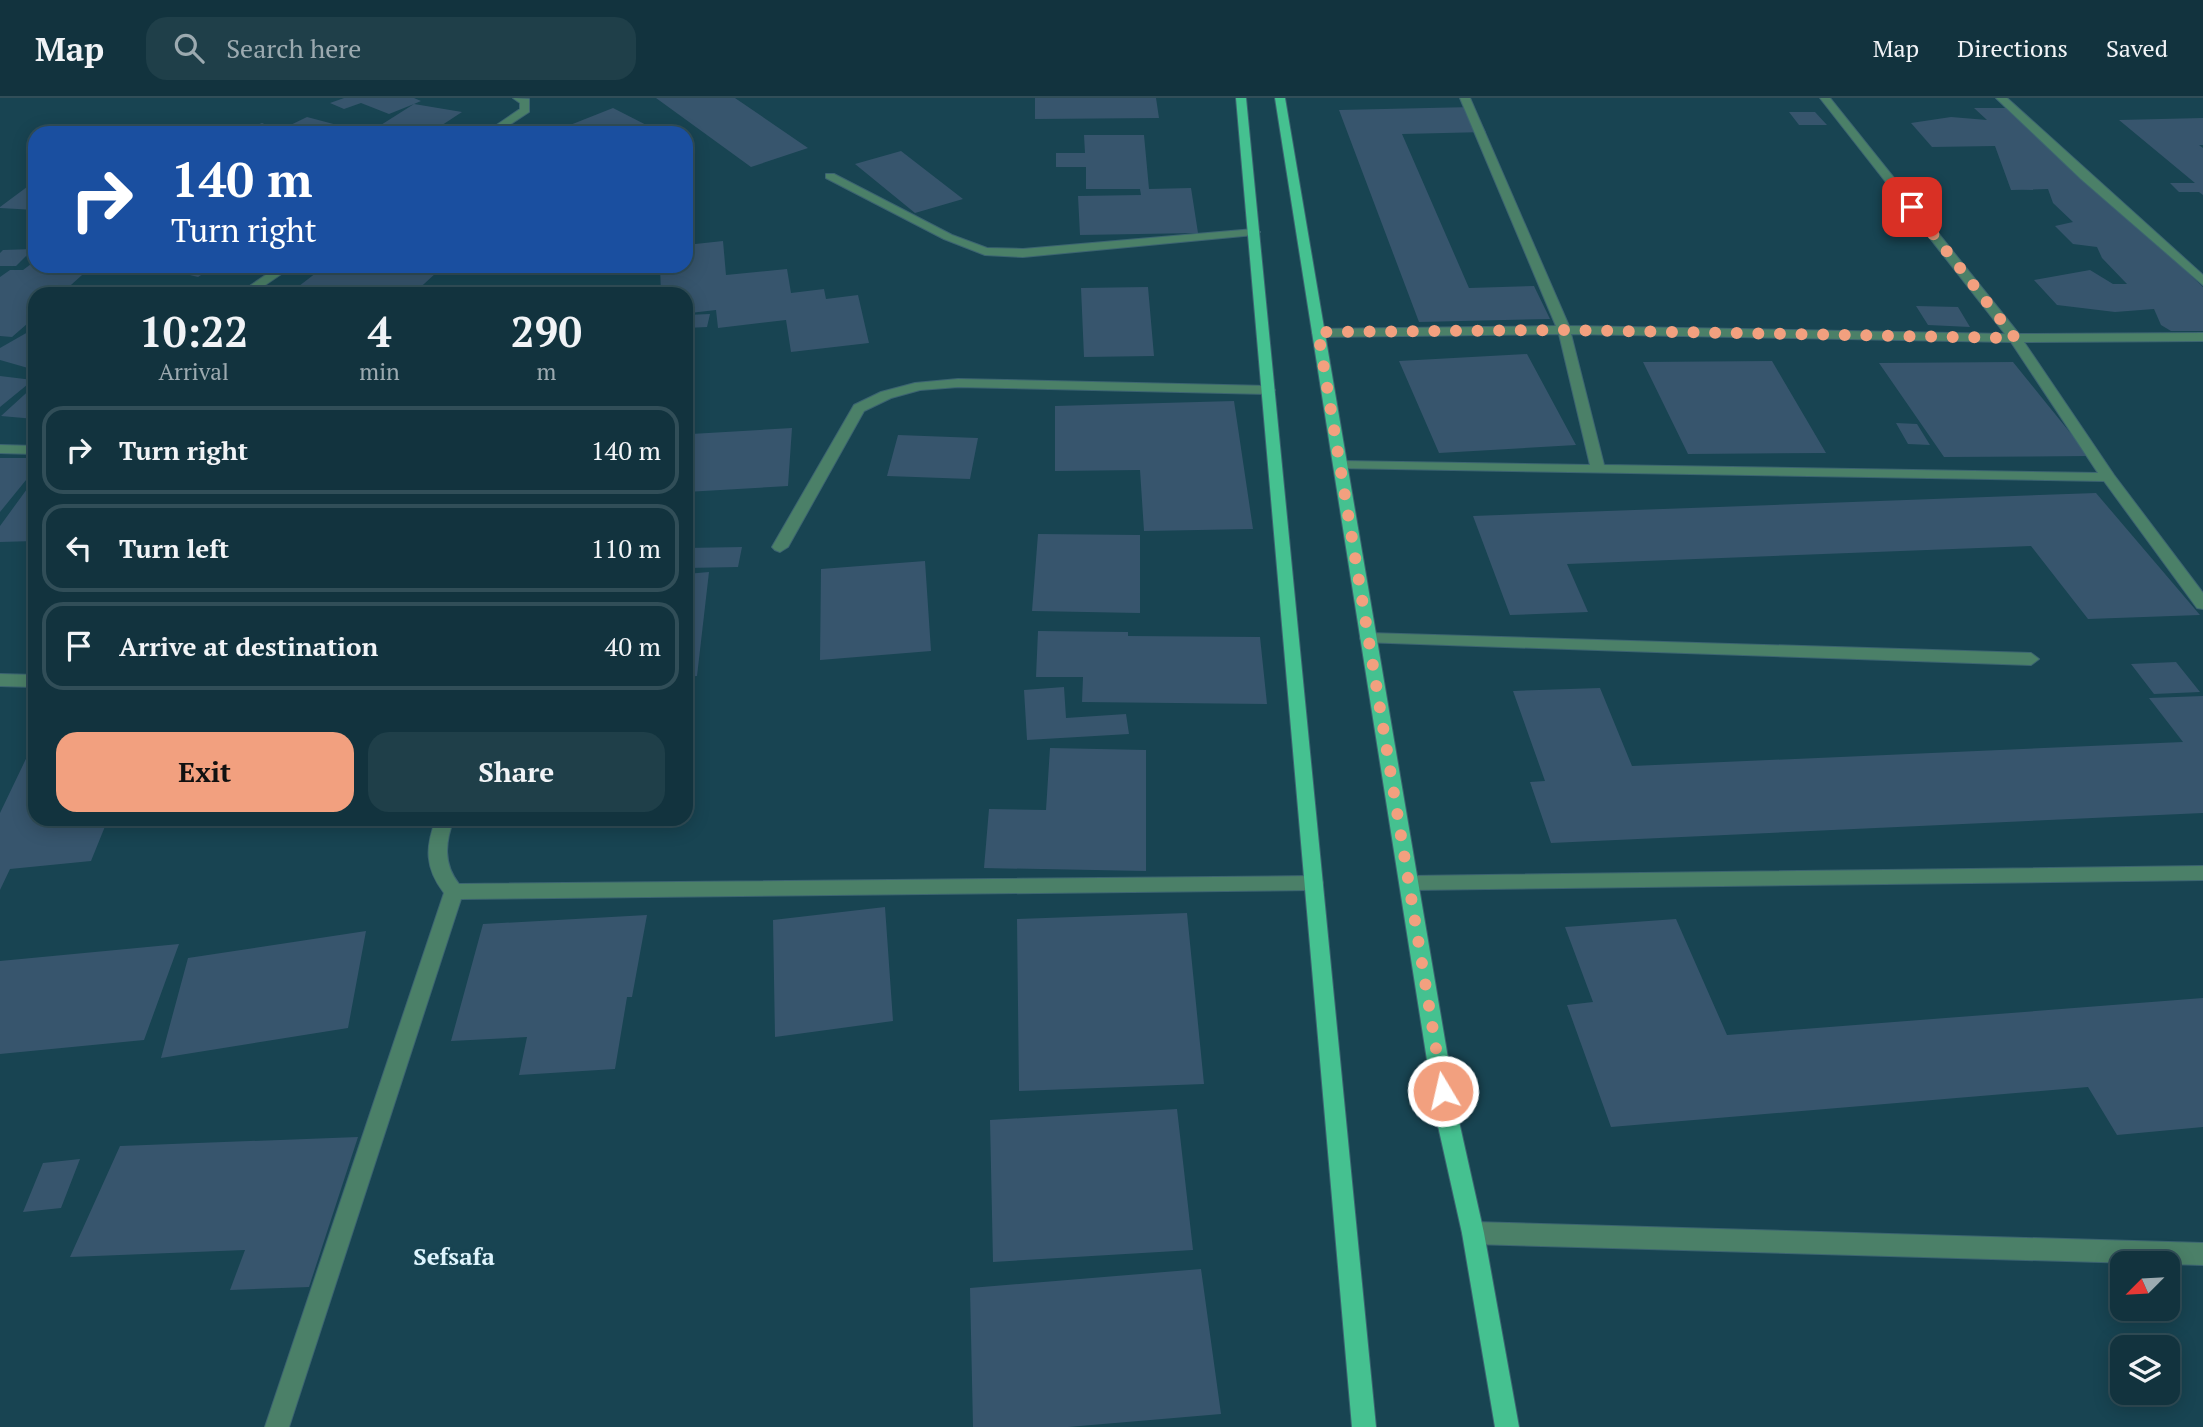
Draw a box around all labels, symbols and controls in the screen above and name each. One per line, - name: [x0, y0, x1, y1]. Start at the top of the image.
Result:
- search box: [146, 17, 636, 80]
- text: Map: [35, 27, 104, 70]
- icon: search: [170, 29, 208, 67]
- text: Search here: [226, 31, 361, 65]
- text: Map: [1873, 32, 1919, 64]
- text: Directions: [1957, 32, 2068, 64]
- text: Saved: [2106, 32, 2168, 64]
- text: 140 m: [171, 146, 313, 211]
- icon: right: [56, 154, 147, 245]
- pin: [1882, 177, 1942, 237]
- icon: arrive: [1893, 188, 1931, 226]
- text: Turn right: [171, 209, 317, 251]
- text: 10:22: [139, 303, 248, 359]
- text: 4: [368, 303, 391, 359]
- text: 290: [511, 303, 582, 359]
- text: Arrival: [158, 356, 229, 387]
- text: min: [359, 356, 400, 387]
- text: m: [536, 356, 556, 387]
- icon: right: [60, 431, 98, 469]
- text: Turn right: [119, 433, 248, 467]
- text: 140 m: [591, 433, 661, 467]
- icon: left: [60, 529, 98, 567]
- text: Turn left: [119, 531, 229, 565]
- text: 110 m: [591, 531, 661, 565]
- icon: arrive: [60, 627, 98, 665]
- text: Arrive at destination: [119, 629, 378, 663]
- text: 40 m: [605, 629, 661, 663]
- button: Exit: [56, 732, 354, 812]
- button: Share: [368, 732, 665, 812]
- position arrow: [1406, 1054, 1480, 1128]
- district label: Sefsafa: [413, 1240, 495, 1272]
- north arrow: [2110, 1251, 2180, 1321]
- map controls: [2110, 1251, 2180, 1405]
- button: layers: [2110, 1335, 2180, 1405]

